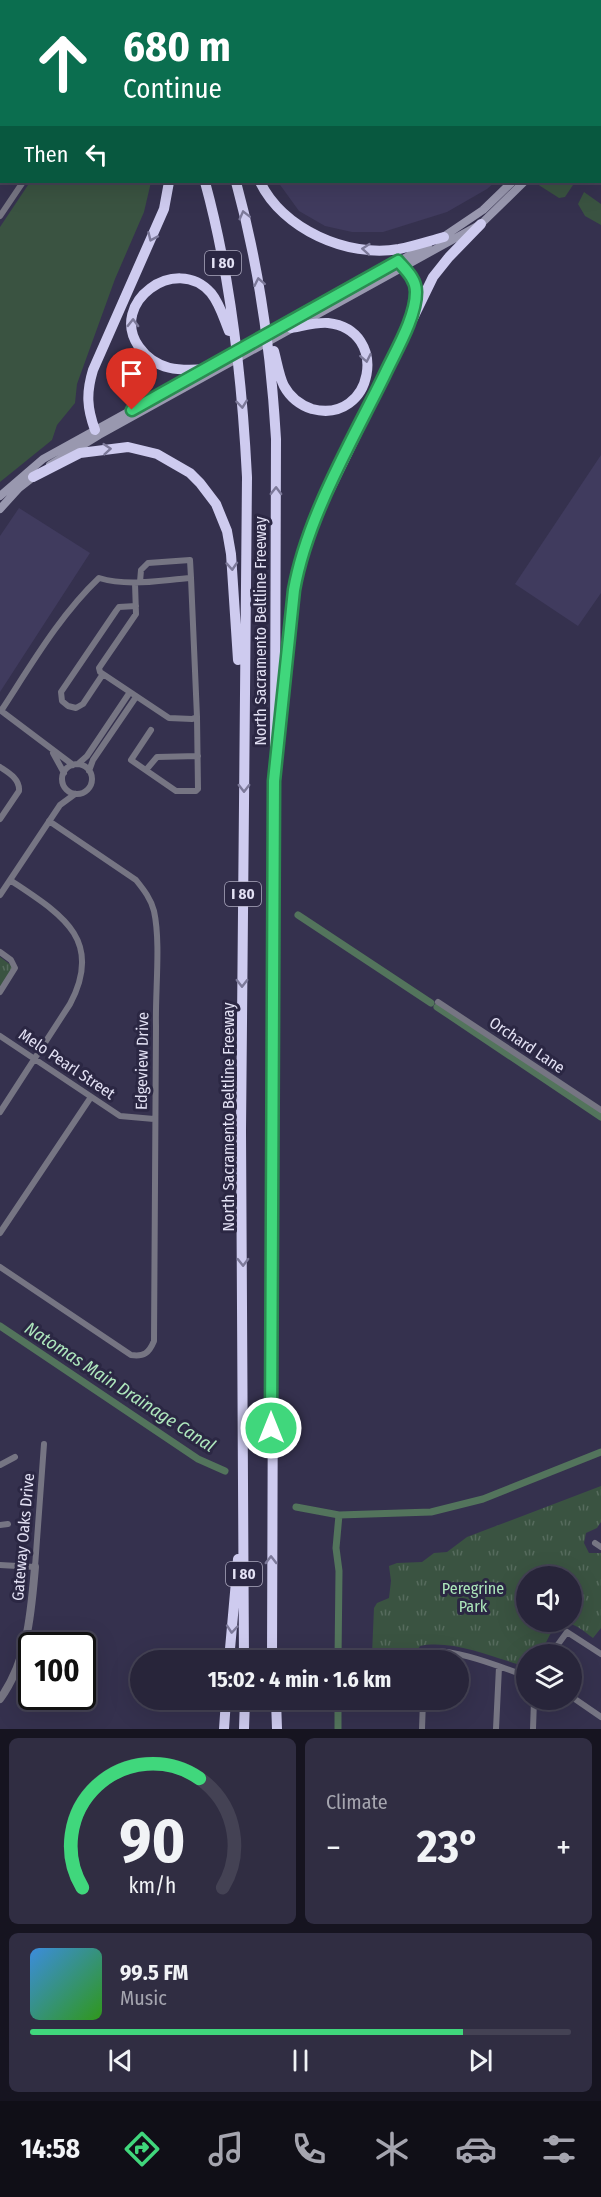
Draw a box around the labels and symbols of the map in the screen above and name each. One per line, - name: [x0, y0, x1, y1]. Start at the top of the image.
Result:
- one-way arrow: [239, 210, 252, 220]
- one-way arrow: [147, 230, 159, 241]
- one-way arrow: [361, 243, 371, 256]
- road number: I 80: [205, 251, 241, 275]
- one-way arrow: [253, 278, 266, 288]
- one-way arrow: [126, 319, 139, 328]
- pin: [106, 348, 157, 410]
- one-way arrow: [359, 352, 372, 362]
- one-way arrow: [235, 399, 248, 408]
- one-way arrow: [102, 443, 111, 456]
- one-way arrow: [270, 487, 282, 496]
- street label: North Sacramento Beltline Freeway: [251, 516, 270, 746]
- one-way arrow: [226, 562, 239, 571]
- one-way arrow: [238, 783, 250, 792]
- road number: I 80: [225, 882, 261, 906]
- one-way arrow: [236, 978, 248, 987]
- street label: North Sacramento Beltline Freeway: [219, 1002, 238, 1232]
- street label: Edgeview Drive: [132, 1012, 152, 1110]
- street label: Orchard Lane: [486, 1013, 568, 1077]
- street label: Melo Pearl Street: [15, 1025, 119, 1104]
- one-way arrow: [237, 1257, 249, 1266]
- water label: Natomas Main Drainage Canal: [21, 1317, 220, 1457]
- position arrow: [239, 1396, 303, 1460]
- street label: Gateway Oaks Drive: [8, 1472, 38, 1602]
- one-way arrow: [265, 1555, 277, 1564]
- road number: I 80: [226, 1562, 262, 1586]
- park label: Peregrine Park: [442, 1579, 504, 1616]
- one-way arrow: [226, 1624, 239, 1633]
- speed limit sign: 100: [18, 1632, 96, 1710]

